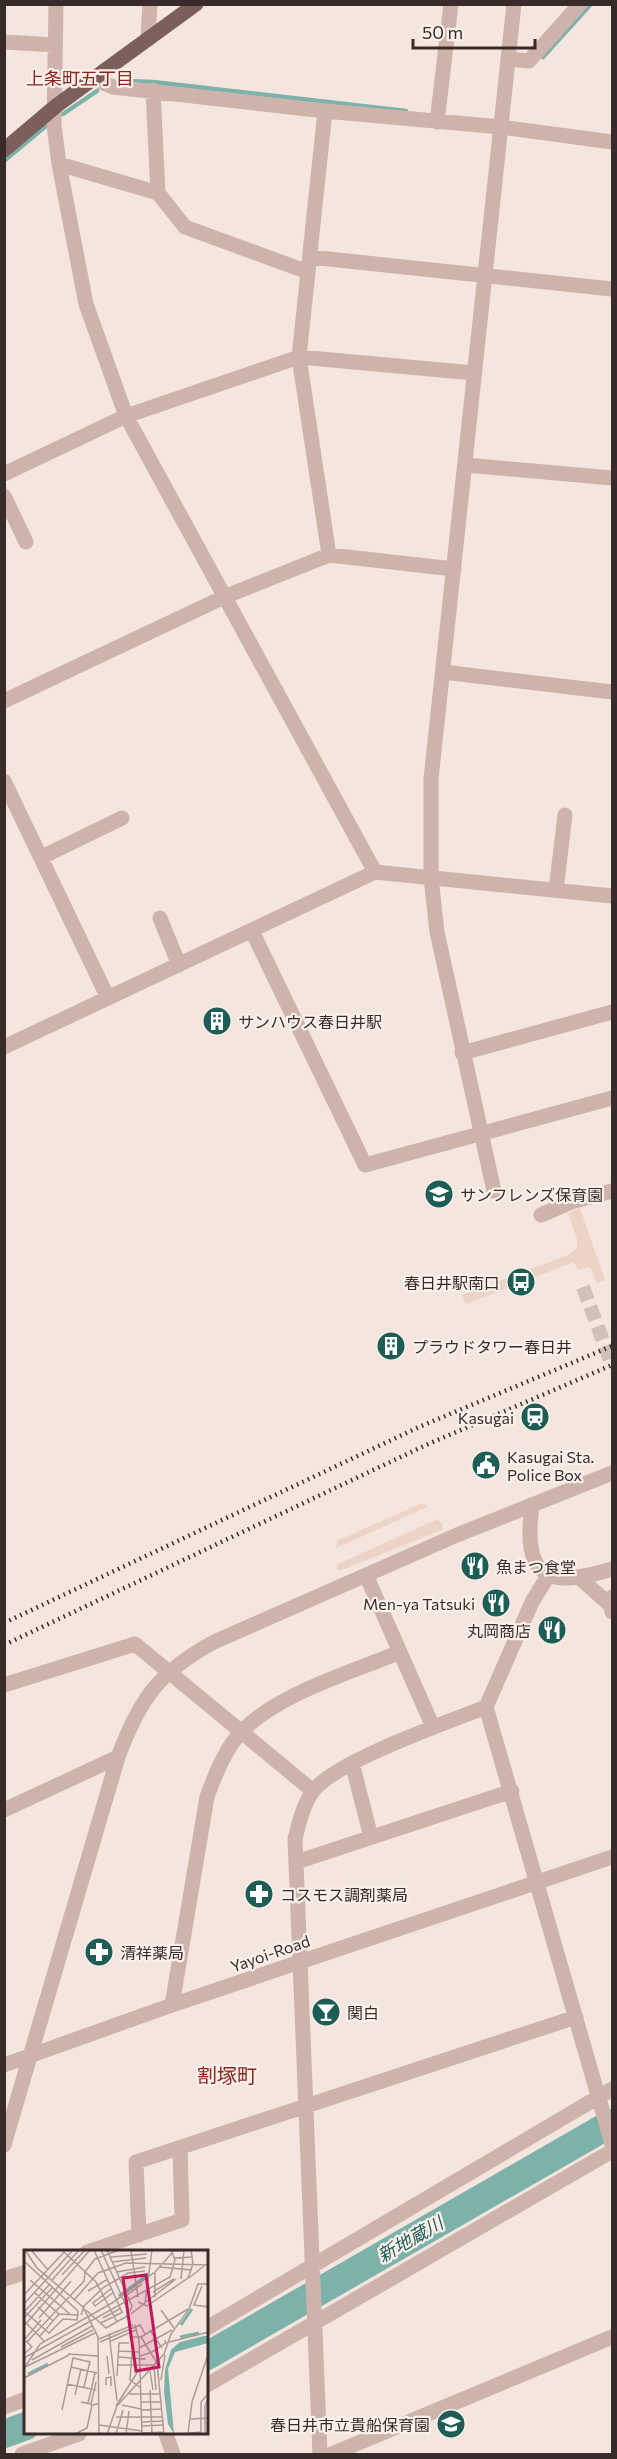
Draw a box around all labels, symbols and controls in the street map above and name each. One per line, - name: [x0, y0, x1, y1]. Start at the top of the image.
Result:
- scale bar: [413, 12, 534, 50]
- text: 50 m: [422, 21, 463, 43]
- district label: 上条町五丁目: [26, 67, 134, 89]
- building icon: サンハウス春日井駅: [201, 1005, 233, 1037]
- place label: サンハウス春日井駅: [238, 1012, 382, 1031]
- school or university icon: サンフレンズ保育園: [423, 1178, 455, 1210]
- place label: サンフレンズ保育園: [460, 1185, 603, 1204]
- bus stop icon: 春日井駅南口: [505, 1266, 537, 1298]
- place label: 春日井駅南口: [404, 1273, 500, 1292]
- building icon: プラウドタワー春日井: [375, 1330, 407, 1362]
- place label: プラウドタワー春日井: [412, 1337, 572, 1356]
- station icon: Kasugai: [519, 1401, 551, 1433]
- place label: Kasugai: [458, 1408, 514, 1427]
- place label: Kasugai Sta. Police Box: [507, 1447, 594, 1484]
- public building icon: Kasugai Sta. Police Box: [470, 1449, 502, 1481]
- restaurant icon: 魚まつ食堂: [459, 1550, 491, 1582]
- place label: 魚まつ食堂: [496, 1557, 576, 1576]
- restaurant icon: Men-ya Tatsuki: [480, 1587, 512, 1619]
- place label: Men-ya Tatsuki: [363, 1594, 475, 1613]
- restaurant icon: 丸岡商店: [536, 1614, 568, 1646]
- place label: 丸岡商店: [467, 1621, 531, 1640]
- pharmacy icon: コスモス調剤薬局: [243, 1878, 275, 1910]
- place label: コスモス調剤薬局: [280, 1885, 408, 1904]
- street label: Yayoi-Road: [228, 1931, 312, 1975]
- pharmacy icon: 清祥薬局: [83, 1936, 115, 1968]
- place label: 清祥薬局: [120, 1943, 184, 1962]
- bar icon: 関白: [310, 1996, 342, 2028]
- place label: 関白: [347, 2003, 379, 2022]
- district label: 割塚町: [197, 2063, 257, 2087]
- water label: 新地蔵川: [373, 2210, 448, 2267]
- inset map: [24, 2250, 208, 2435]
- school or university icon: 春日井市立貴船保育園: [435, 2408, 467, 2440]
- place label: 春日井市立貴船保育園: [270, 2415, 430, 2434]

